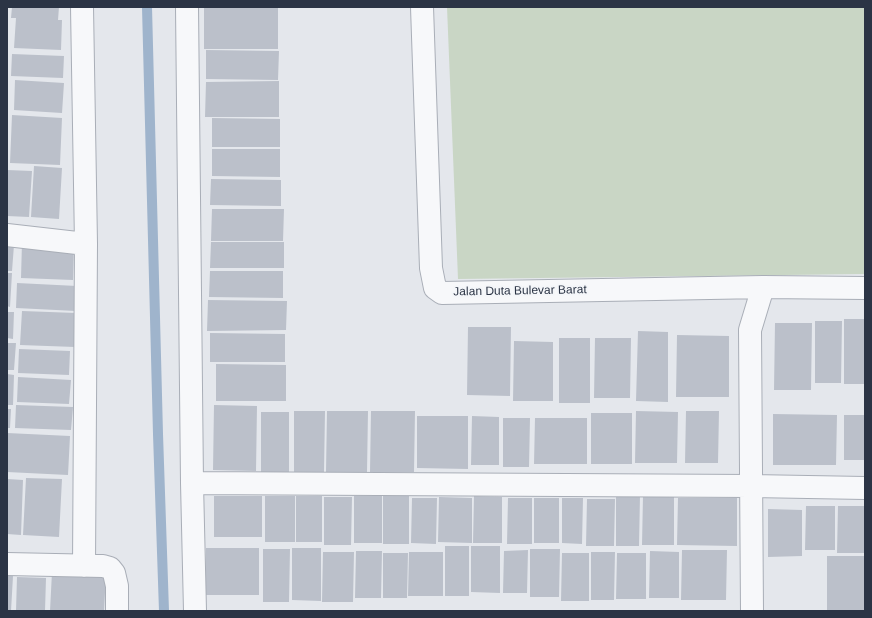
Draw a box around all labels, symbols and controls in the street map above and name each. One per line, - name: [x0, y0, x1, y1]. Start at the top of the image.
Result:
- street label: Jalan Duta Bulevar Barat: [453, 283, 587, 299]

